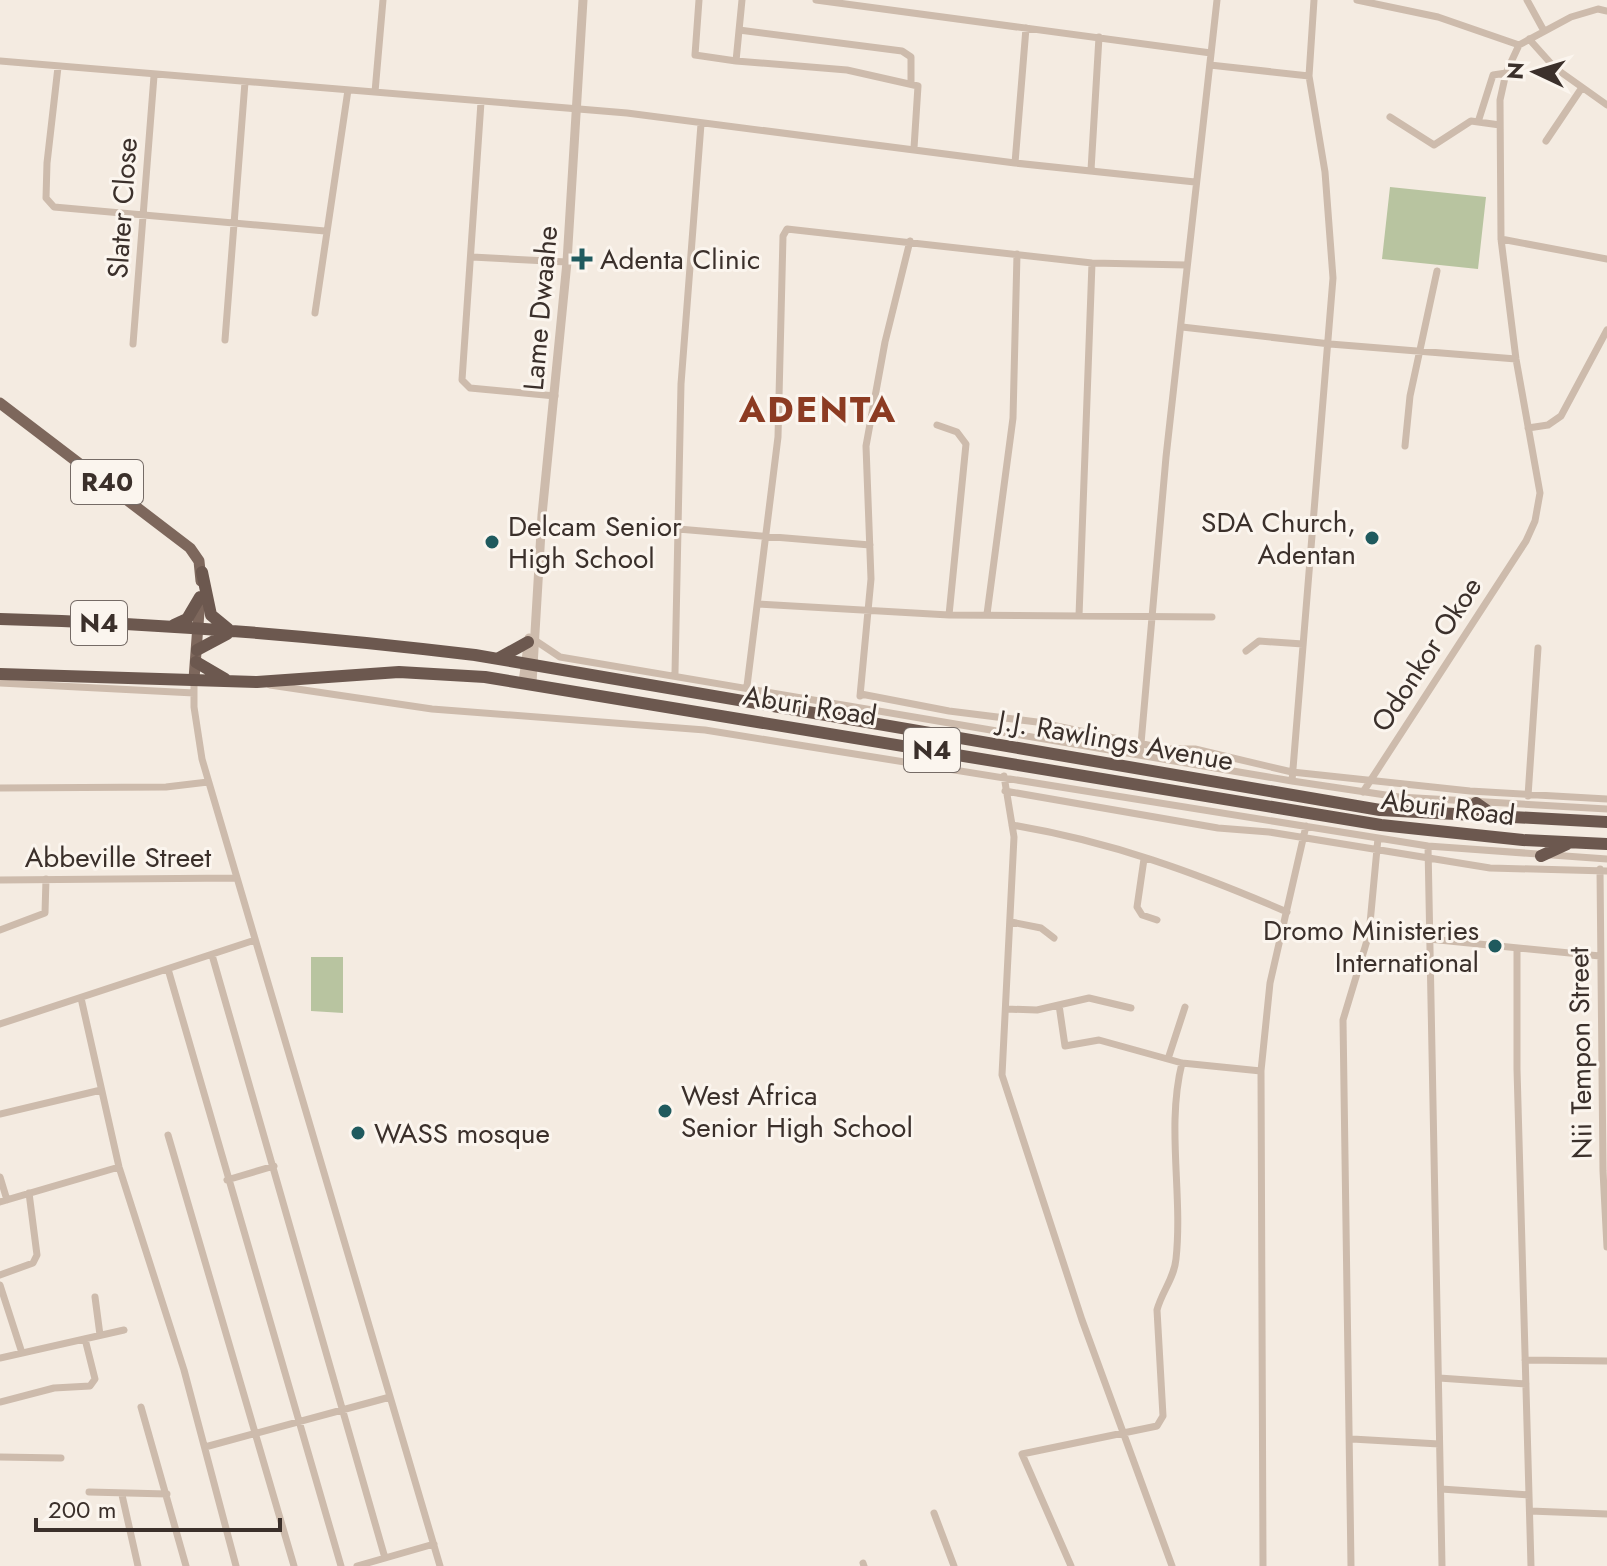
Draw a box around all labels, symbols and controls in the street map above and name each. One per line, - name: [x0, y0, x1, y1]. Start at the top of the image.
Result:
- north arrow: [1495, 32, 1575, 112]
- text: N: [1498, 61, 1532, 80]
- street label: Slater Close: [97, 136, 148, 280]
- street label: Lame Dwaahe: [513, 224, 568, 392]
- place label: Adenta Clinic: [600, 239, 760, 280]
- marker: Adenta Clinic: [571, 248, 593, 270]
- district label: ADENTA: [738, 383, 897, 435]
- road number: R40: [71, 460, 143, 504]
- place label: SDA Church, Adentan: [1201, 502, 1356, 575]
- place label: Delcam Senior High School: [508, 506, 682, 579]
- marker: SDA Church, Adentan: [1363, 529, 1381, 547]
- marker: Delcam Senior High School: [483, 533, 501, 551]
- street label: Odonkor Okoe: [1361, 569, 1492, 740]
- road number: N4: [71, 601, 127, 645]
- street label: Aburi Road: [740, 675, 880, 736]
- street label: J.J. Rawlings Avenue: [991, 699, 1237, 781]
- road number: N4: [904, 728, 960, 772]
- street label: Aburi Road: [1379, 779, 1517, 836]
- street label: Abbeville Street: [25, 837, 212, 878]
- place label: Dromo Ministeries International: [1263, 910, 1479, 983]
- marker: Dromo Ministeries International: [1486, 937, 1504, 955]
- street label: Nii Tempon Street: [1558, 946, 1603, 1159]
- place label: West Africa Senior High School: [681, 1075, 913, 1148]
- marker: West Africa Senior High School: [656, 1102, 674, 1120]
- place label: WASS mosque: [374, 1113, 550, 1154]
- marker: WASS mosque: [349, 1124, 367, 1142]
- scale bar: [36, 1482, 280, 1532]
- text: 200 m: [48, 1492, 116, 1527]

